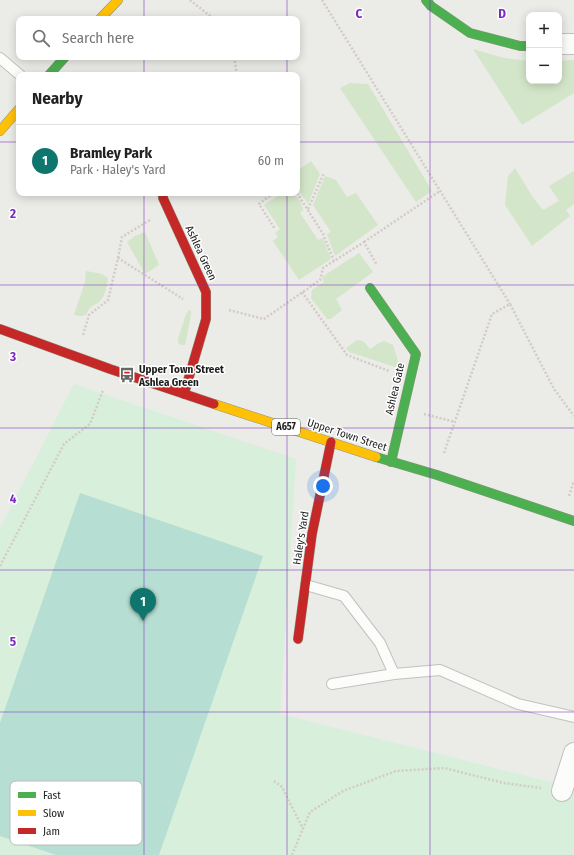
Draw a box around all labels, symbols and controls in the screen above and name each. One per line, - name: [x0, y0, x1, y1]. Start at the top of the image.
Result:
- text: C: [356, 6, 363, 21]
- text: D: [498, 6, 506, 21]
- map controls: [526, 12, 562, 84]
- button: +: [526, 12, 562, 48]
- search box: [16, 16, 300, 60]
- icon: search: [30, 27, 52, 49]
- text: Search here: [62, 29, 134, 47]
- button: −: [526, 48, 562, 84]
- text: Nearby: [32, 88, 83, 109]
- text: Bramley Park: [70, 144, 152, 162]
- text: 1: [42, 153, 48, 168]
- text: 60 m: [258, 153, 284, 168]
- text: Park · Haley's Yard: [70, 162, 166, 177]
- text: 2: [9, 206, 16, 221]
- street label: Ashlea Green: [183, 224, 219, 282]
- text: 3: [9, 349, 16, 364]
- street label: Ashlea Gate: [383, 362, 407, 416]
- place label: Upper Town Street Ashlea Green: [138, 363, 224, 389]
- bus stop icon: Upper Town Street Ashlea Green: [118, 366, 136, 384]
- street label: Upper Town Street: [306, 416, 389, 454]
- road number: A657: [272, 419, 300, 435]
- your location: [313, 476, 333, 496]
- text: 4: [10, 491, 17, 506]
- street label: Haley's Yard: [290, 510, 312, 566]
- pin: 1: [130, 588, 156, 621]
- text: 5: [10, 634, 16, 649]
- legend: [10, 781, 142, 845]
- text: Fast: [43, 789, 61, 802]
- text: Slow: [43, 807, 64, 820]
- text: Jam: [43, 825, 60, 838]

